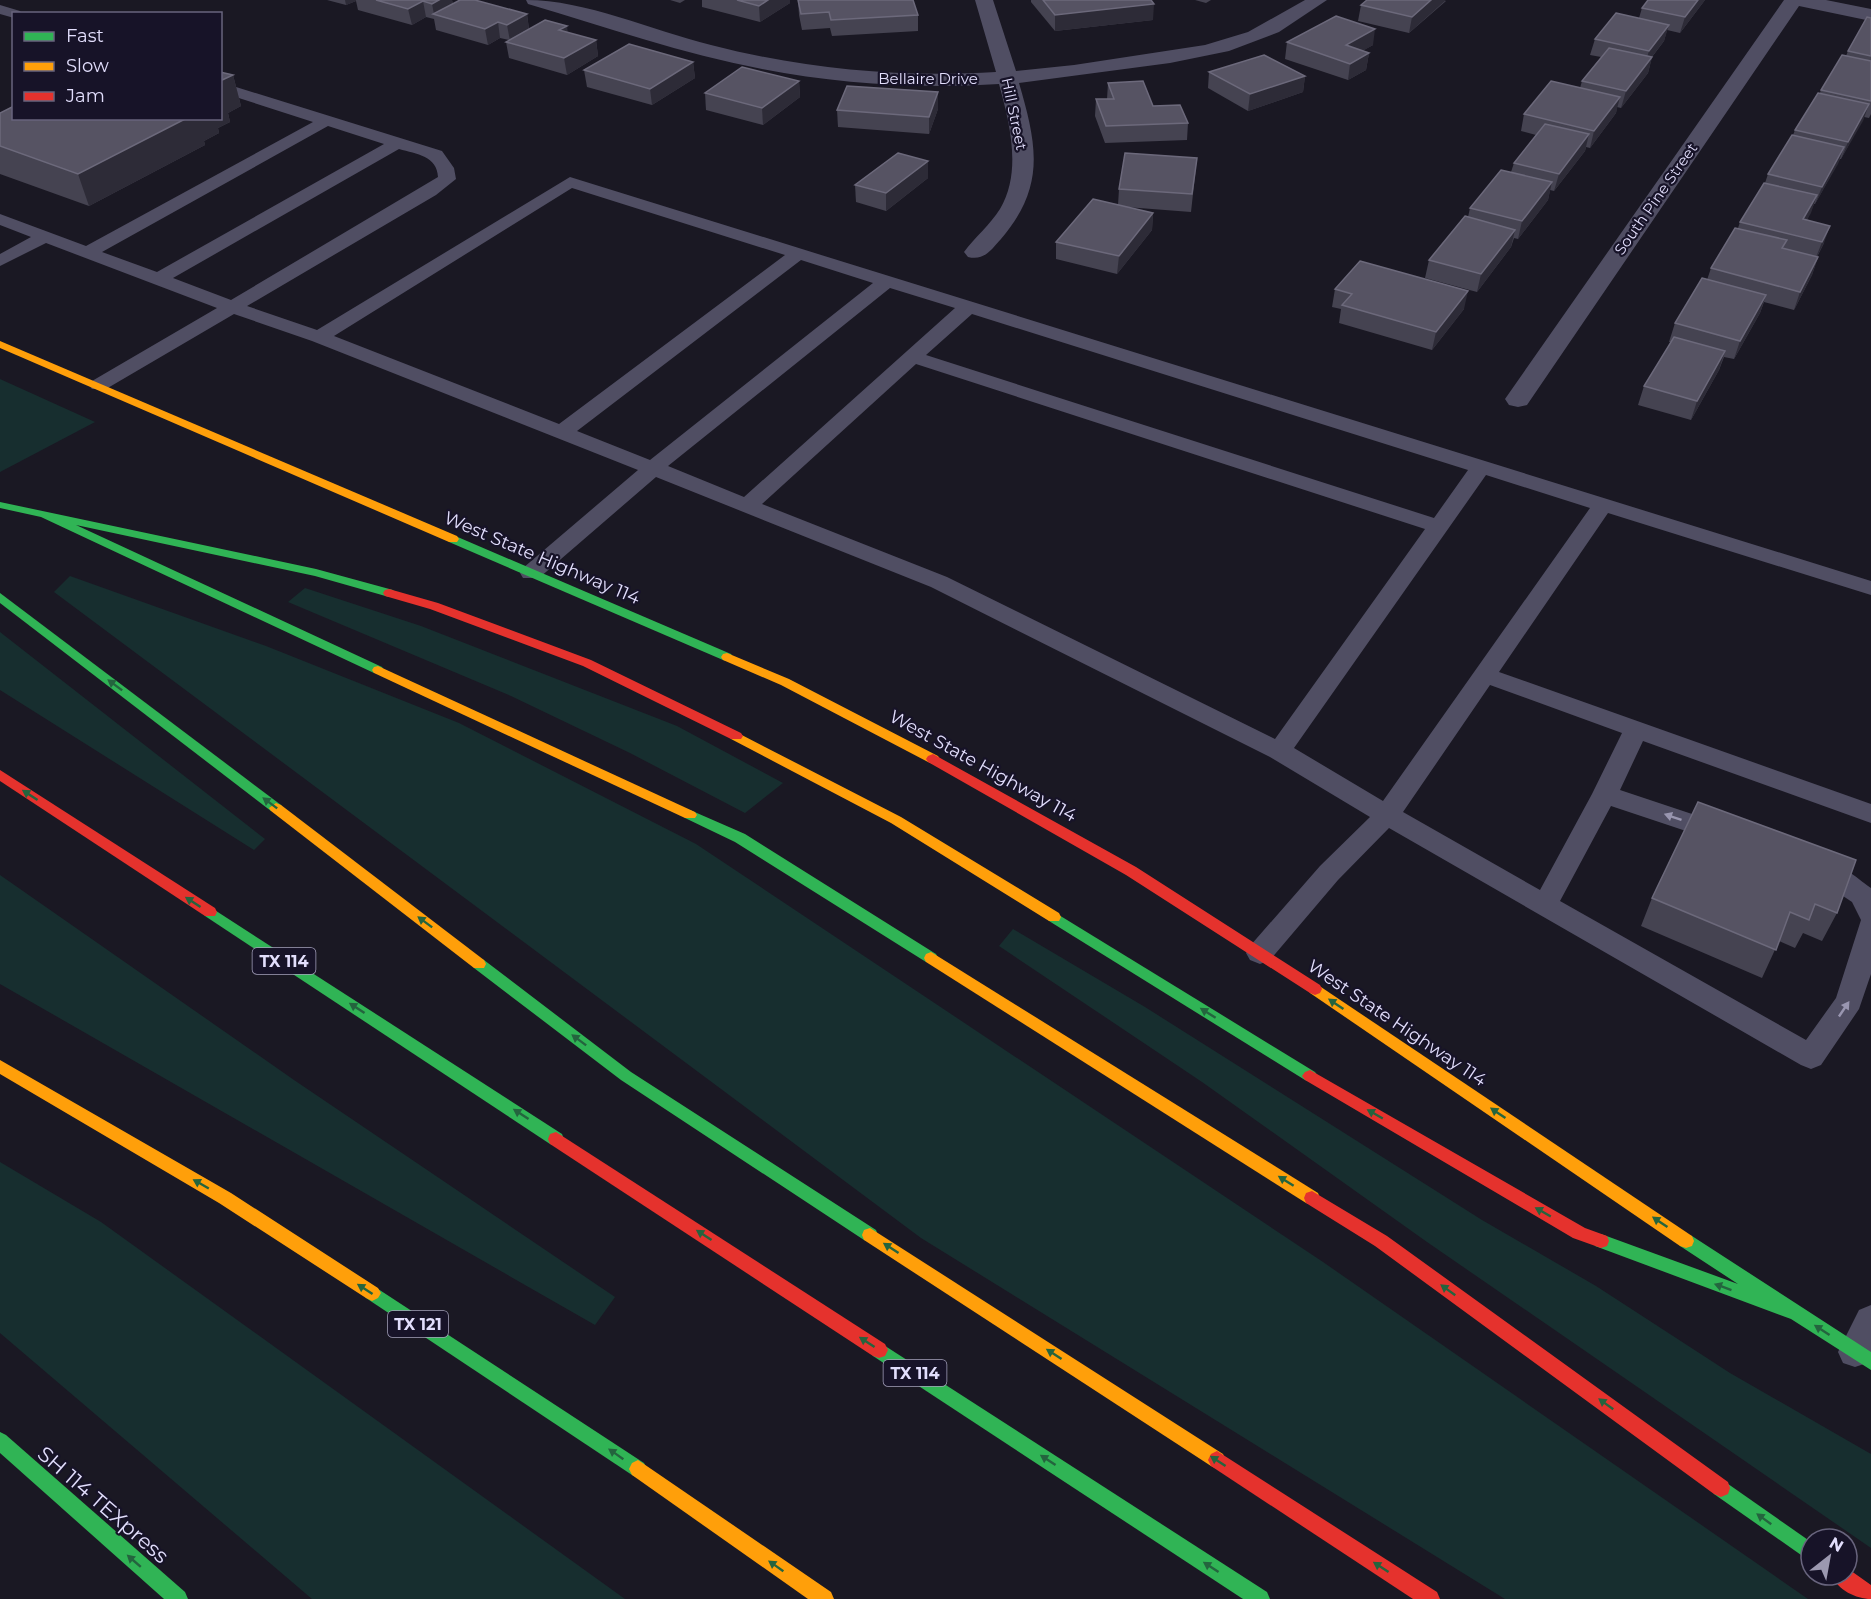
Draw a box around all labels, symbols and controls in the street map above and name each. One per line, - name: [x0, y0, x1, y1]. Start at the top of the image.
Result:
- legend: [12, 12, 222, 120]
- text: Fast: [66, 25, 104, 47]
- text: Slow: [66, 55, 109, 77]
- street label: Bellaire Drive: [878, 69, 978, 88]
- street label: Hill Street: [998, 76, 1031, 152]
- text: Jam: [65, 85, 105, 107]
- street label: South Pine Street: [1610, 139, 1701, 258]
- street label: West State Highway 114: [441, 507, 643, 609]
- one-way arrow: [107, 678, 123, 691]
- street label: West State Highway 114: [885, 705, 1081, 827]
- one-way arrow: [22, 790, 38, 801]
- one-way arrow: [262, 798, 277, 810]
- one-way arrow: [1664, 812, 1682, 821]
- one-way arrow: [185, 897, 201, 908]
- one-way arrow: [417, 916, 432, 928]
- road number: TX 114: [252, 948, 316, 974]
- street label: West State Highway 114: [1303, 955, 1491, 1091]
- one-way arrow: [1328, 999, 1344, 1010]
- one-way arrow: [1838, 1001, 1850, 1017]
- one-way arrow: [349, 1003, 365, 1014]
- one-way arrow: [1200, 1008, 1216, 1019]
- one-way arrow: [572, 1035, 587, 1047]
- one-way arrow: [1490, 1108, 1506, 1119]
- one-way arrow: [512, 1109, 529, 1120]
- one-way arrow: [1366, 1109, 1383, 1119]
- one-way arrow: [1278, 1176, 1294, 1187]
- one-way arrow: [193, 1179, 209, 1190]
- one-way arrow: [1535, 1207, 1551, 1218]
- one-way arrow: [1652, 1217, 1668, 1228]
- one-way arrow: [696, 1229, 713, 1240]
- one-way arrow: [883, 1243, 899, 1254]
- one-way arrow: [1714, 1281, 1732, 1291]
- one-way arrow: [357, 1284, 373, 1295]
- one-way arrow: [1441, 1284, 1457, 1296]
- road number: TX 121: [388, 1311, 448, 1337]
- one-way arrow: [1814, 1325, 1830, 1336]
- one-way arrow: [859, 1336, 876, 1347]
- one-way arrow: [1046, 1349, 1063, 1360]
- road number: TX 114: [884, 1360, 946, 1386]
- one-way arrow: [1598, 1399, 1613, 1411]
- street label: SH 114 TEXpress: [33, 1441, 174, 1568]
- one-way arrow: [609, 1448, 625, 1460]
- one-way arrow: [1040, 1455, 1056, 1466]
- one-way arrow: [1210, 1455, 1226, 1466]
- one-way arrow: [1756, 1513, 1772, 1525]
- north arrow: [1799, 1527, 1859, 1587]
- text: N: [1826, 1533, 1847, 1556]
- one-way arrow: [127, 1555, 142, 1568]
- one-way arrow: [768, 1561, 784, 1572]
- one-way arrow: [1203, 1562, 1219, 1573]
- one-way arrow: [1373, 1562, 1389, 1573]

